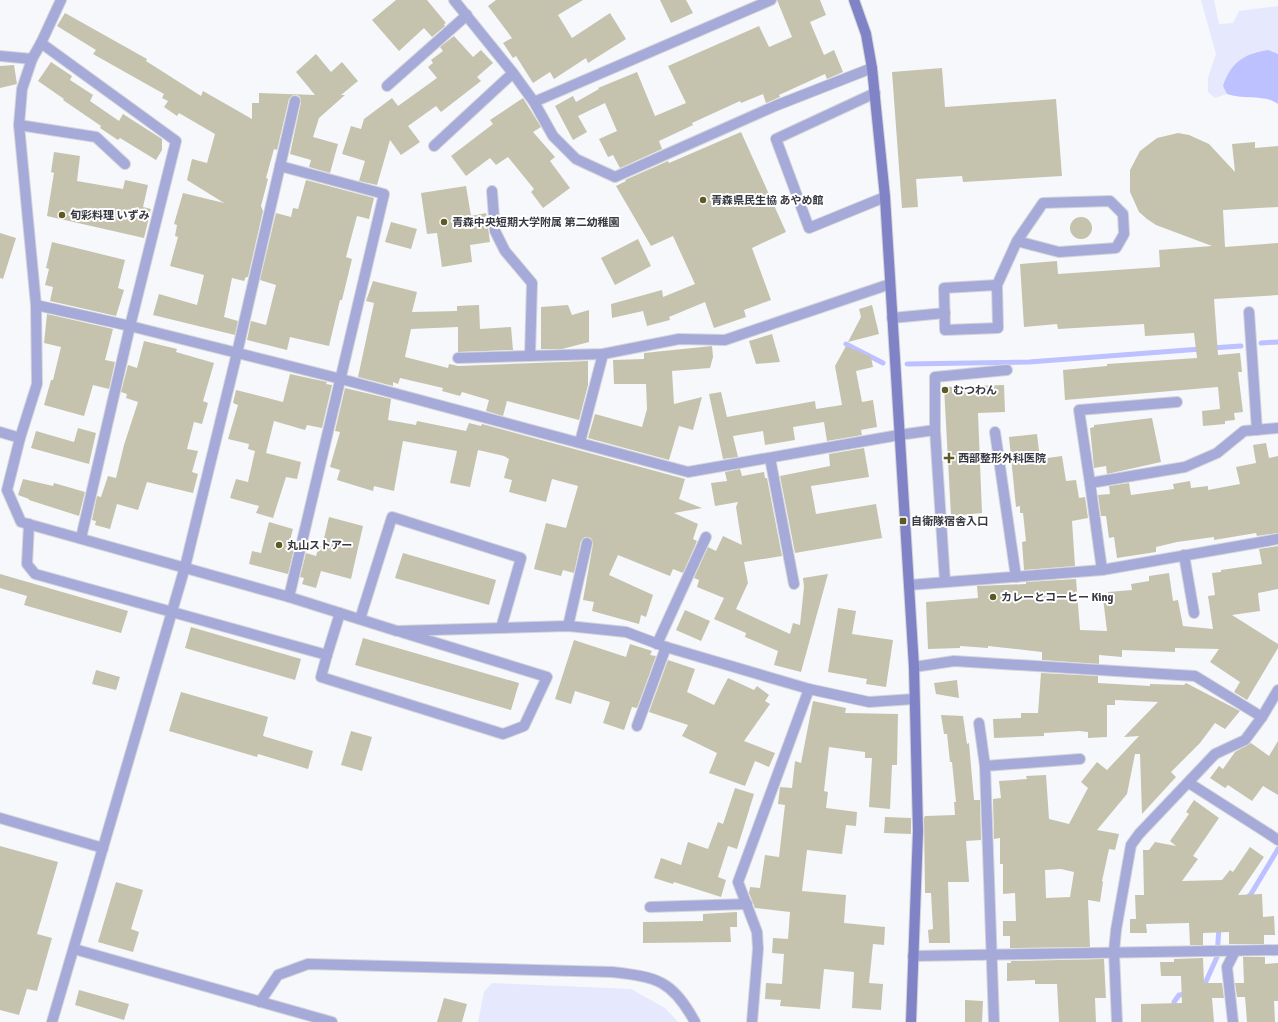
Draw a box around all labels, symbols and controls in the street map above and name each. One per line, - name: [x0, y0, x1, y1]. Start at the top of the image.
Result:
- place label: 青森県民生協 あやめ館: [711, 194, 823, 207]
- marker: 青森県民生協 あやめ館: [698, 195, 708, 205]
- place label: 旬彩料理 いずみ: [70, 209, 149, 222]
- marker: 旬彩料理 いずみ: [57, 210, 67, 220]
- place label: 青森中央短期大学附属 第二幼稚園: [452, 216, 619, 229]
- marker: 青森中央短期大学附属 第二幼稚園: [439, 217, 449, 227]
- place label: むつわん: [953, 384, 997, 397]
- marker: むつわん: [940, 385, 950, 395]
- marker: 西部整形外科医院: [943, 452, 955, 464]
- place label: 西部整形外科医院: [958, 452, 1046, 465]
- place label: 自衛隊宿舎入口: [911, 515, 988, 528]
- marker: 自衛隊宿舎入口: [898, 516, 908, 526]
- place label: 丸山ストアー: [287, 539, 352, 552]
- marker: 丸山ストアー: [274, 540, 284, 550]
- place label: カレーとコーヒー King: [1001, 591, 1114, 604]
- marker: カレーとコーヒー King: [988, 592, 998, 602]

